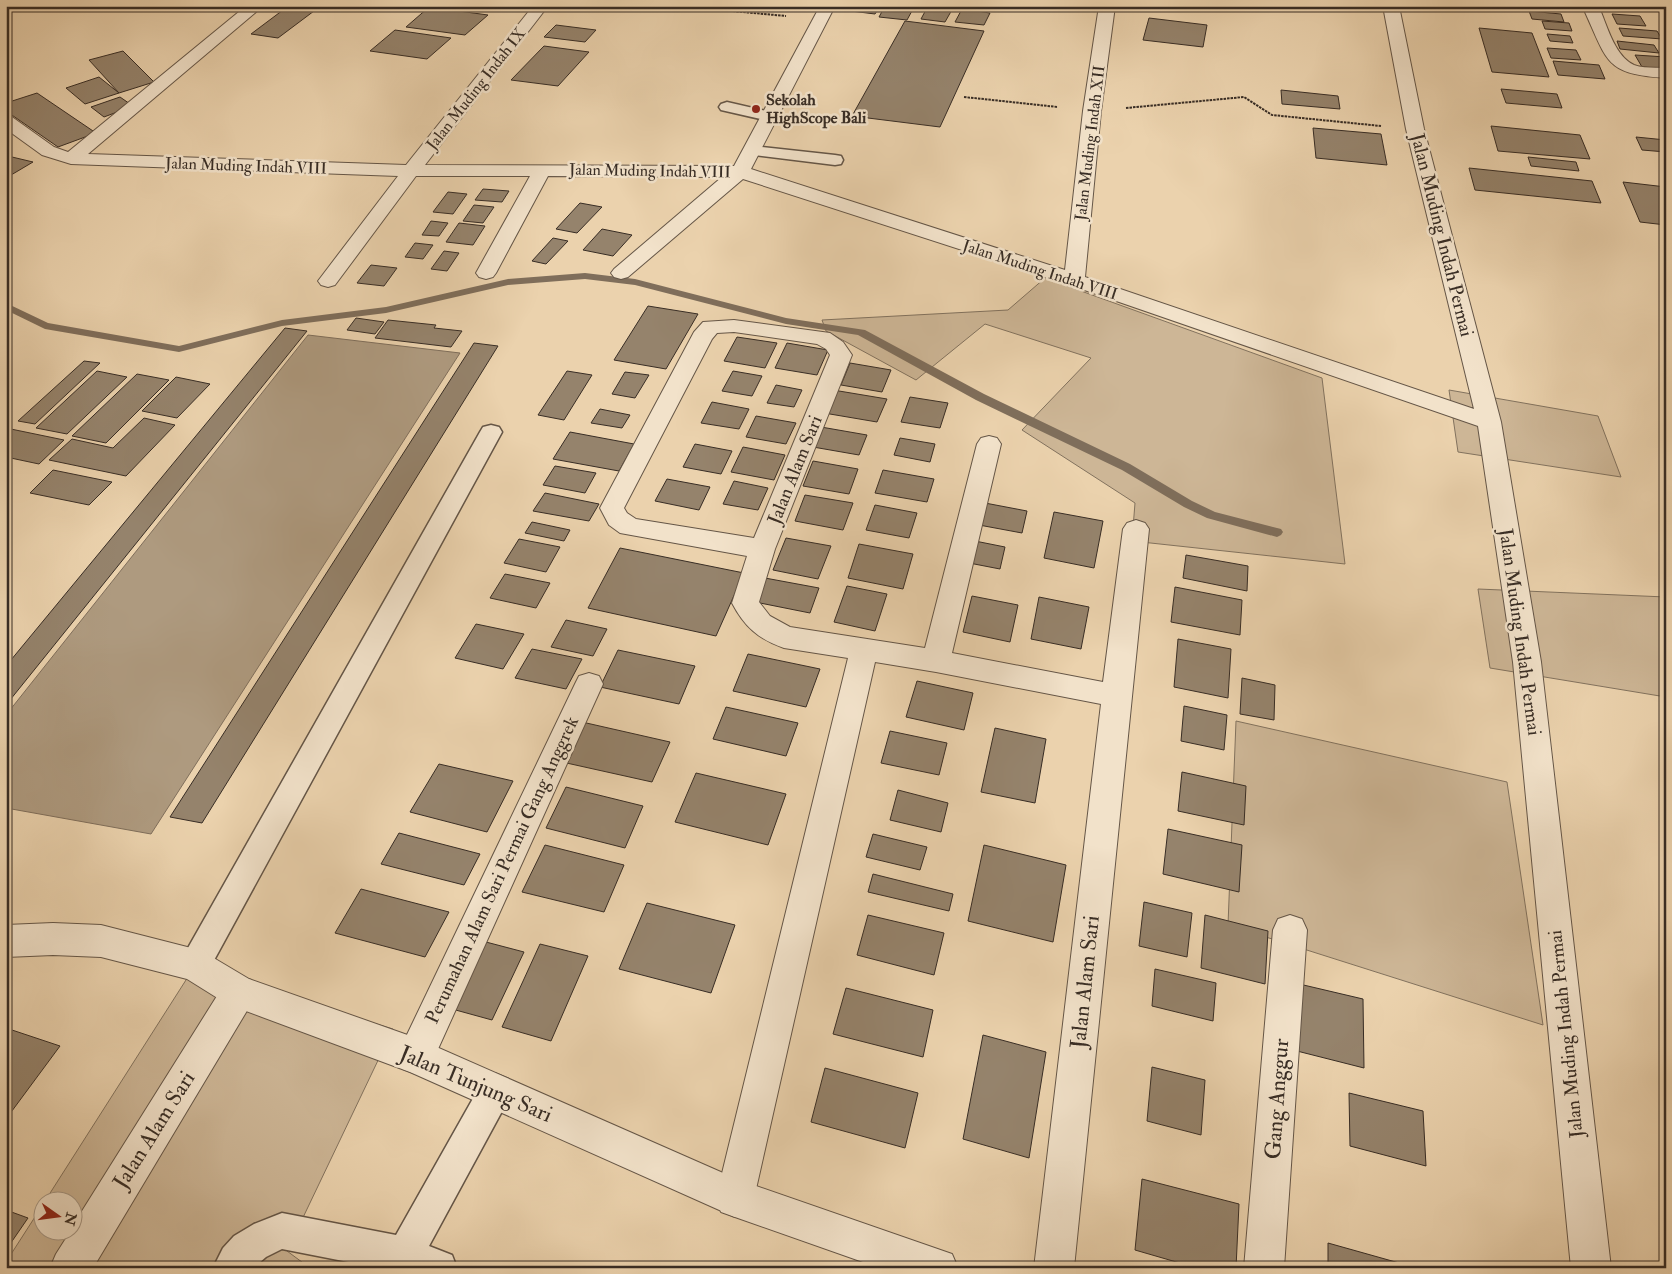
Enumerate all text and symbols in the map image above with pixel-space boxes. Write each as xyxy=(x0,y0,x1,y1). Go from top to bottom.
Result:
street label: Jalan Muding Indah IX xyxy=(421,23,531,156)
street label: Jalan Muding Indah XII xyxy=(1070,64,1110,223)
place label: Sekolah HighScope Bali xyxy=(766,90,867,129)
marker: Sekolah HighScope Bali xyxy=(750,103,762,115)
street label: Jalan Muding Indah Permai xyxy=(1405,130,1479,339)
street label: Jalan Muding Indah VIII xyxy=(164,153,327,180)
street label: Jalan Muding Indah VIII xyxy=(568,160,731,183)
street label: Jalan Muding Indah VIII xyxy=(959,235,1120,305)
street label: Jalan Alam Sari xyxy=(762,412,828,529)
street label: Jalan Muding Indah Permai xyxy=(1493,526,1546,737)
street label: Perumahan Alam Sari Permai Gang Anggrek xyxy=(420,712,584,1028)
street label: Jalan Alam Sari xyxy=(1064,914,1106,1051)
street label: Jalan Muding Indah Permai xyxy=(1543,929,1589,1140)
street label: Gang Anggur xyxy=(1259,1037,1295,1160)
street label: Jalan Tunjung Sari xyxy=(394,1039,557,1129)
street label: Jalan Alam Sari xyxy=(106,1066,201,1195)
north arrow xyxy=(32,1192,82,1242)
text: N xyxy=(60,1210,80,1228)

